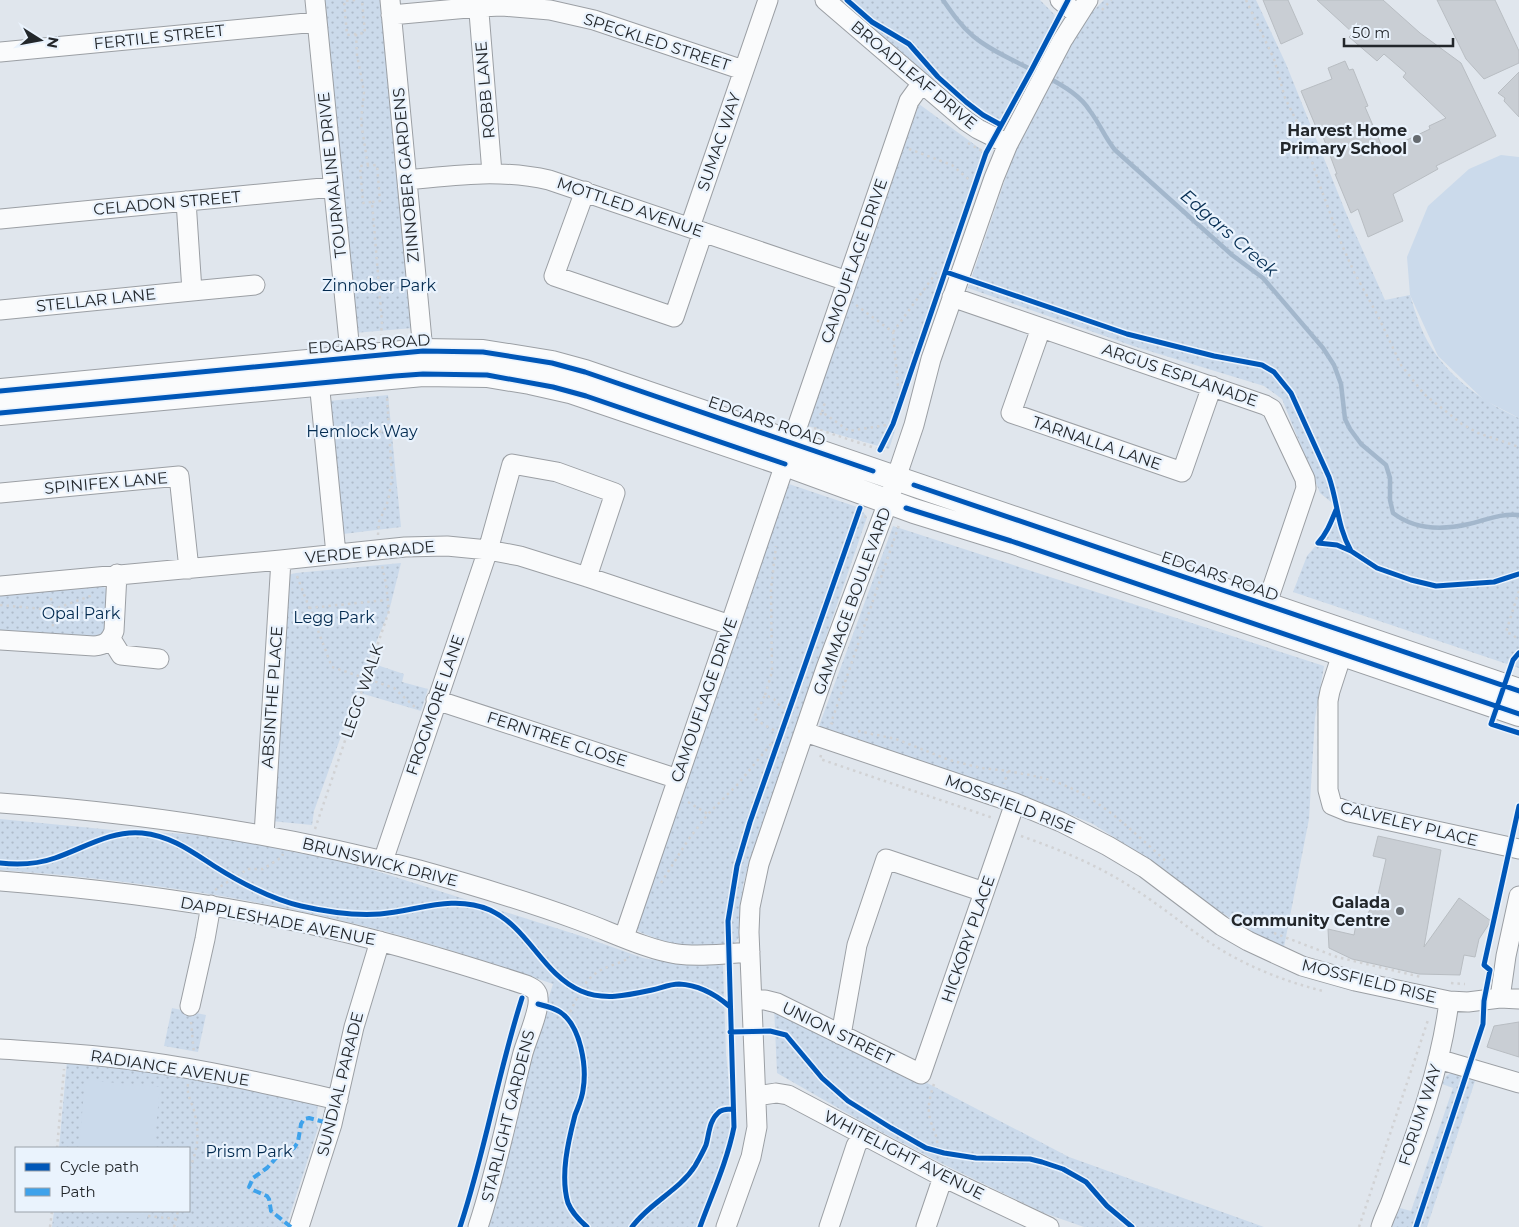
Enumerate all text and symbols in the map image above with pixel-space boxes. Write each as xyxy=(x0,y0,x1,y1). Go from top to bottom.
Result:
street label: SPECKLED STREET xyxy=(581,9,734,75)
north arrow xyxy=(15,15,65,65)
scale bar xyxy=(1344,15,1453,47)
street label: BROADLEAF DRIVE xyxy=(847,17,981,133)
street label: FERTILE STREET xyxy=(93,21,226,53)
text: 50 m xyxy=(1352,23,1390,42)
text: N xyxy=(43,35,63,50)
street label: ROBB LANE xyxy=(471,40,499,140)
street label: ZINNOBER GARDENS xyxy=(389,87,423,263)
street label: SUMAC WAY xyxy=(693,90,745,194)
street label: TOURMALINE DRIVE xyxy=(314,91,350,259)
place label: Harvest Home Primary School xyxy=(1280,121,1407,158)
marker: Harvest Home Primary School xyxy=(1411,133,1423,145)
street label: MOTTLED AVENUE xyxy=(554,173,706,241)
street label: CAMOUFLAGE DRIVE xyxy=(817,176,891,346)
water label: Edgars Creek xyxy=(1176,185,1283,282)
street label: CELADON STREET xyxy=(93,187,242,219)
park label: Zinnober Park xyxy=(322,276,436,295)
street label: STELLAR LANE xyxy=(35,284,157,316)
street label: EDGARS ROAD xyxy=(307,330,431,358)
street label: ARGUS ESPLANADE xyxy=(1100,339,1260,411)
street label: EDGARS ROAD xyxy=(706,392,828,450)
street label: TARNALLA LANE xyxy=(1030,412,1164,474)
park label: Hemlock Way xyxy=(306,422,418,441)
street label: SPINIFEX LANE xyxy=(43,468,169,498)
street label: GAMMAGE BOULEVARD xyxy=(809,505,895,697)
street label: VERDE PARADE xyxy=(304,537,436,567)
street label: EDGARS ROAD xyxy=(1159,547,1281,605)
park label: Opal Park xyxy=(42,604,121,623)
park label: Legg Park xyxy=(293,608,375,627)
street label: CAMOUFLAGE DRIVE xyxy=(667,615,741,785)
street label: ABSINTHE PLACE xyxy=(258,625,286,769)
street label: FROGMORE LANE xyxy=(402,632,468,778)
street label: LEGG WALK xyxy=(337,641,387,741)
street label: FERNTREE CLOSE xyxy=(485,707,629,771)
street label: MOSSFIELD RISE xyxy=(942,770,1078,838)
street label: CALVELEY PLACE xyxy=(1338,798,1480,850)
street label: BRUNSWICK DRIVE xyxy=(300,833,460,891)
street label: HICKORY PLACE xyxy=(937,873,999,1005)
street label: DAPPLESHADE AVENUE xyxy=(179,893,377,949)
place label: Galada Community Centre xyxy=(1231,893,1390,930)
marker: Galada Community Centre xyxy=(1394,905,1406,917)
street label: MOSSFIELD RISE xyxy=(1300,955,1438,1007)
street label: UNION STREET xyxy=(779,998,898,1069)
street label: SUNDIAL PARADE xyxy=(313,1010,367,1158)
street label: STARLIGHT GARDENS xyxy=(477,1028,539,1204)
street label: RADIANCE AVENUE xyxy=(89,1046,251,1090)
street label: FORUM WAY xyxy=(1395,1061,1446,1168)
street label: WHITELIGHT AVENUE xyxy=(821,1106,987,1204)
park label: Prism Park xyxy=(205,1142,293,1161)
legend xyxy=(15,1147,190,1212)
text: Cycle path xyxy=(60,1157,139,1176)
text: Path xyxy=(60,1182,96,1201)

